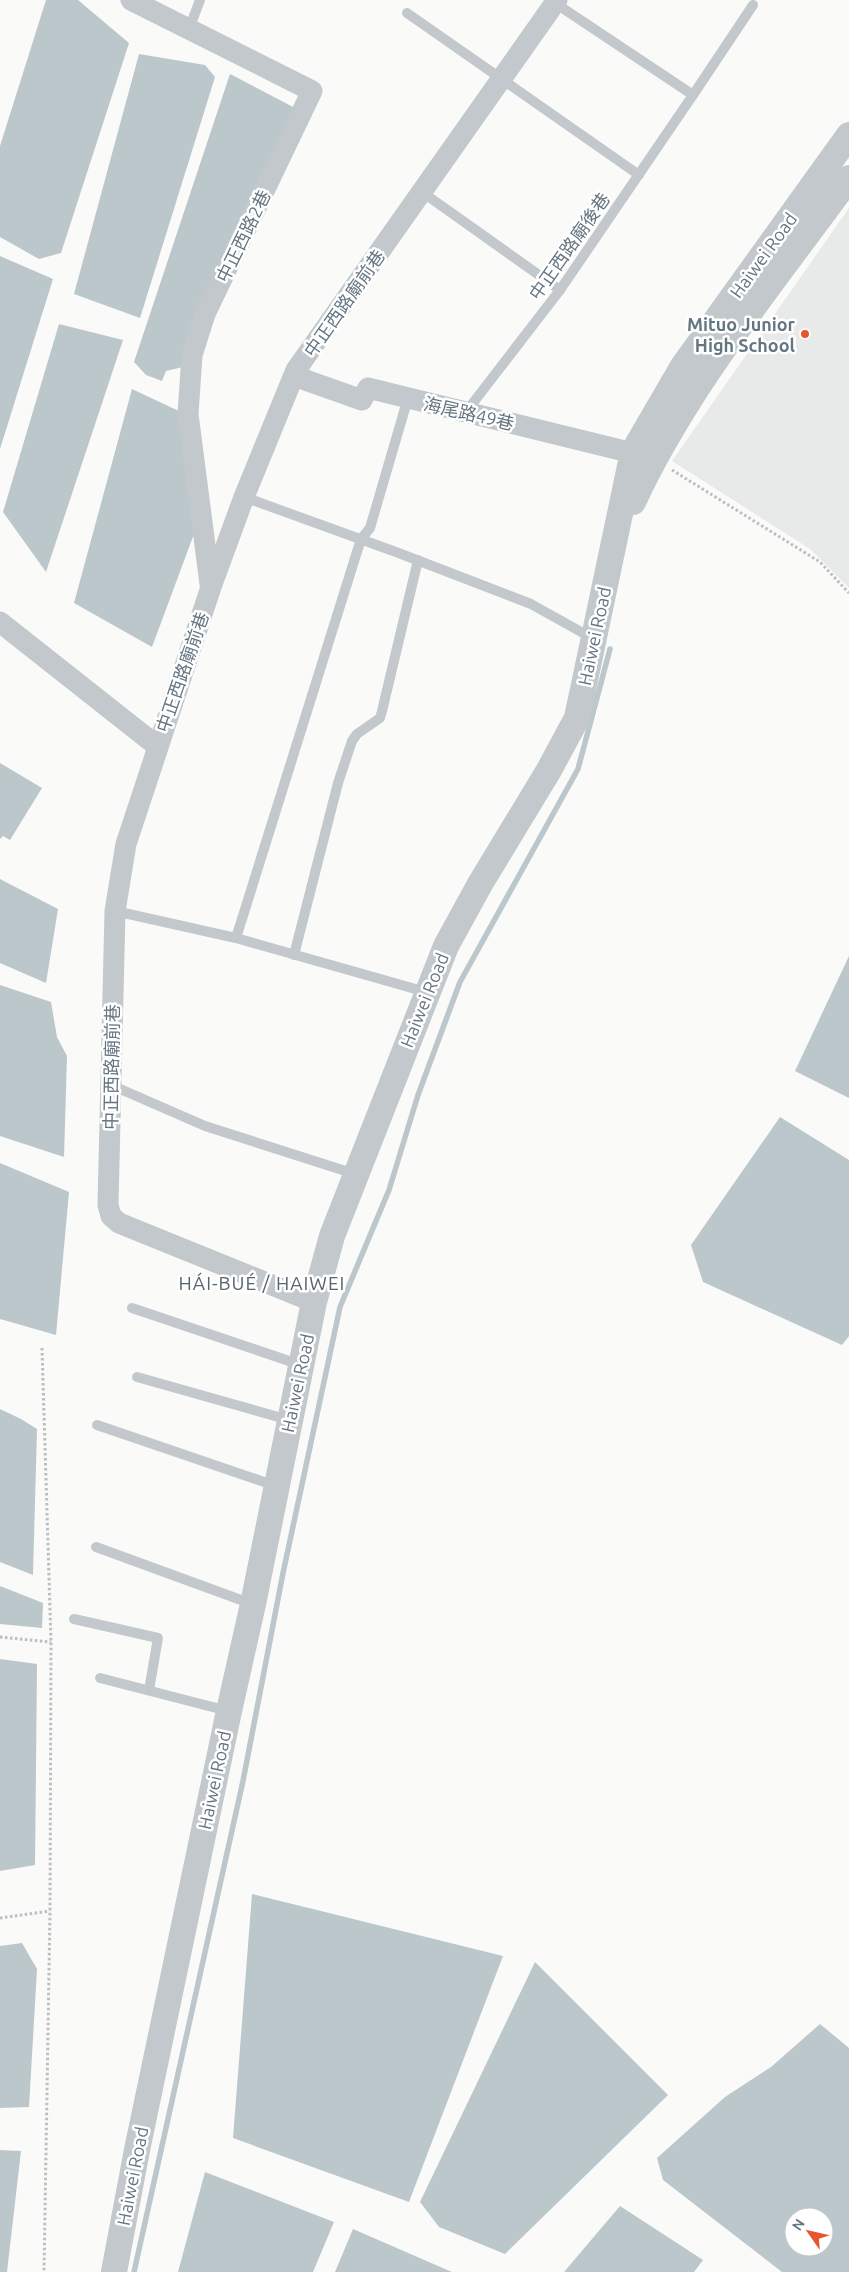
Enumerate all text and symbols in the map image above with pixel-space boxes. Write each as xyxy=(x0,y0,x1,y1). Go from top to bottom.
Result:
street label: 中正西路2巷 xyxy=(212,187,274,285)
street label: 中正西路廟後巷 xyxy=(525,189,613,303)
street label: Haiwei Road xyxy=(726,209,800,301)
street label: 中正西路廟前巷 xyxy=(300,246,388,360)
place label: Mituo Junior High School xyxy=(687,314,796,355)
marker: Mituo Junior High School xyxy=(799,328,811,340)
street label: 海尾路49巷 xyxy=(422,393,516,433)
street label: Haiwei Road xyxy=(574,585,614,687)
street label: 中正西路廟前巷 xyxy=(152,609,212,735)
street label: Haiwei Road xyxy=(396,950,452,1050)
street label: 中正西路廟前巷 xyxy=(100,1004,122,1130)
district label: HÁI-BUÉ / HAIWEI xyxy=(179,1272,345,1294)
street label: Haiwei Road xyxy=(277,1332,317,1434)
street label: Haiwei Road xyxy=(194,1729,234,1831)
street label: Haiwei Road xyxy=(113,2125,151,2227)
north arrow xyxy=(784,2207,834,2257)
text: N xyxy=(789,2216,808,2234)

